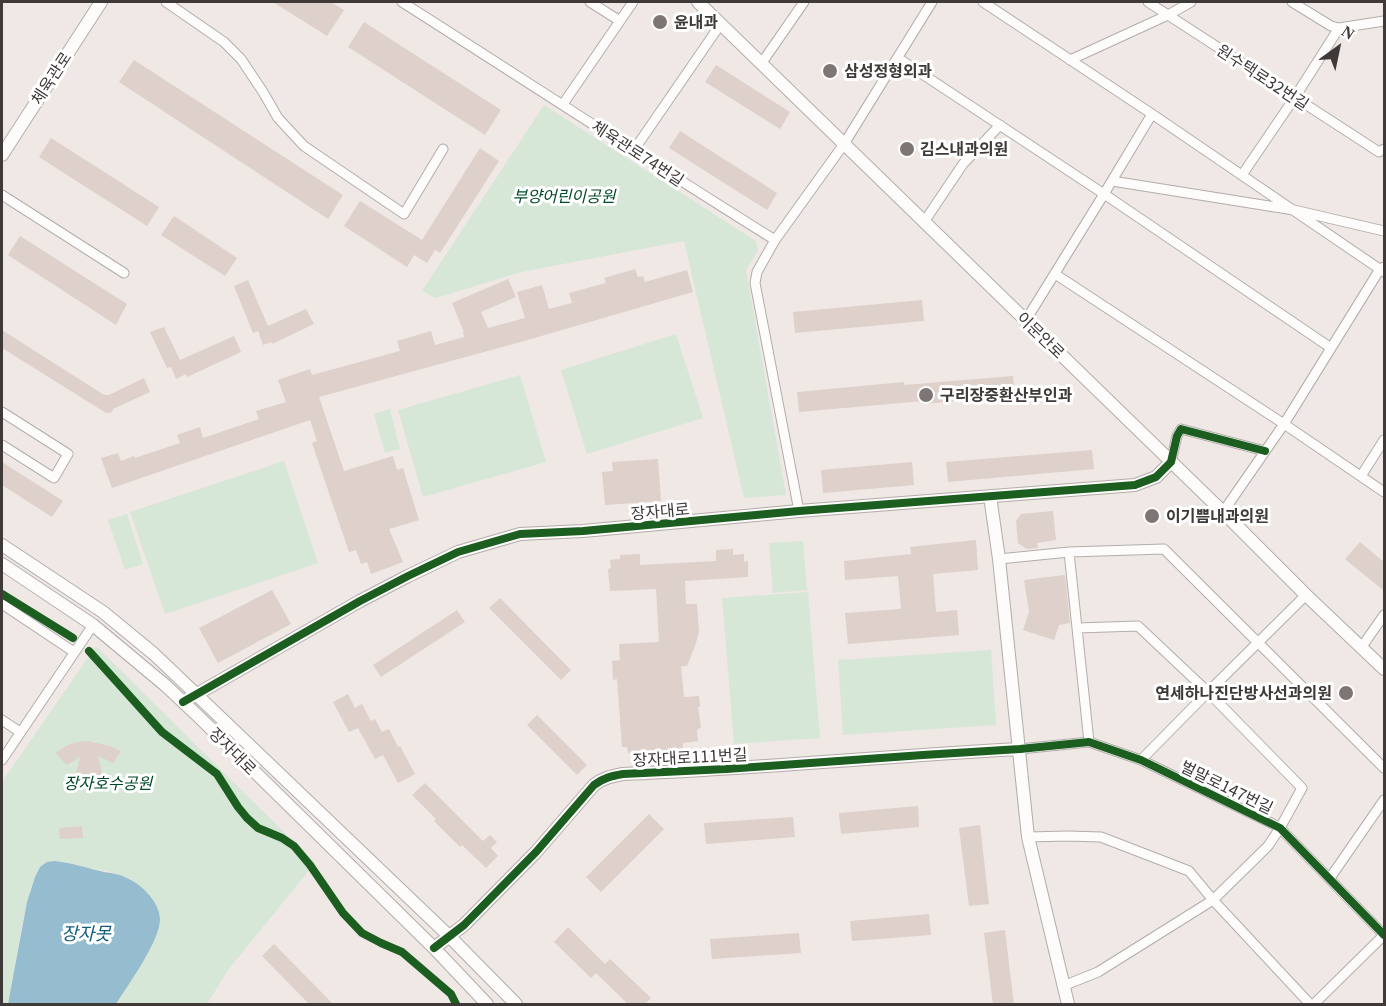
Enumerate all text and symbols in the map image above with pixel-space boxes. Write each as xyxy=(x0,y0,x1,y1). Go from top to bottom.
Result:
place label: 윤내과 xyxy=(674,12,718,32)
marker: 윤내과 xyxy=(651,13,669,31)
north arrow xyxy=(1308,18,1368,78)
text: N xyxy=(1339,22,1358,43)
street label: 원수택로32번길 xyxy=(1213,40,1313,114)
street label: 체육관로 xyxy=(27,48,75,108)
place label: 삼성정형외과 xyxy=(844,61,932,81)
marker: 삼성정형외과 xyxy=(821,62,839,80)
street label: 체육관로74번길 xyxy=(588,116,688,190)
place label: 김스내과의원 xyxy=(920,139,1008,159)
marker: 김스내과의원 xyxy=(898,140,916,158)
park label: 부양어린이공원 xyxy=(512,186,616,206)
street label: 이문안로 xyxy=(1013,308,1069,362)
place label: 구리장중환산부인과 xyxy=(940,385,1072,405)
marker: 구리장중환산부인과 xyxy=(917,386,935,404)
street label: 장자대로 xyxy=(630,499,690,523)
place label: 이기쁨내과의원 xyxy=(1166,506,1269,526)
marker: 이기쁨내과의원 xyxy=(1143,507,1161,525)
place label: 연세하나진단방사선과의원 xyxy=(1155,683,1332,703)
marker: 연세하나진단방사선과의원 xyxy=(1337,684,1355,702)
street label: 장자대로 xyxy=(205,723,261,779)
street label: 장자대로111번길 xyxy=(632,744,748,770)
street label: 벌말로147번길 xyxy=(1178,756,1276,818)
park label: 장자호수공원 xyxy=(64,773,152,793)
water label: 장자못 xyxy=(61,922,111,944)

